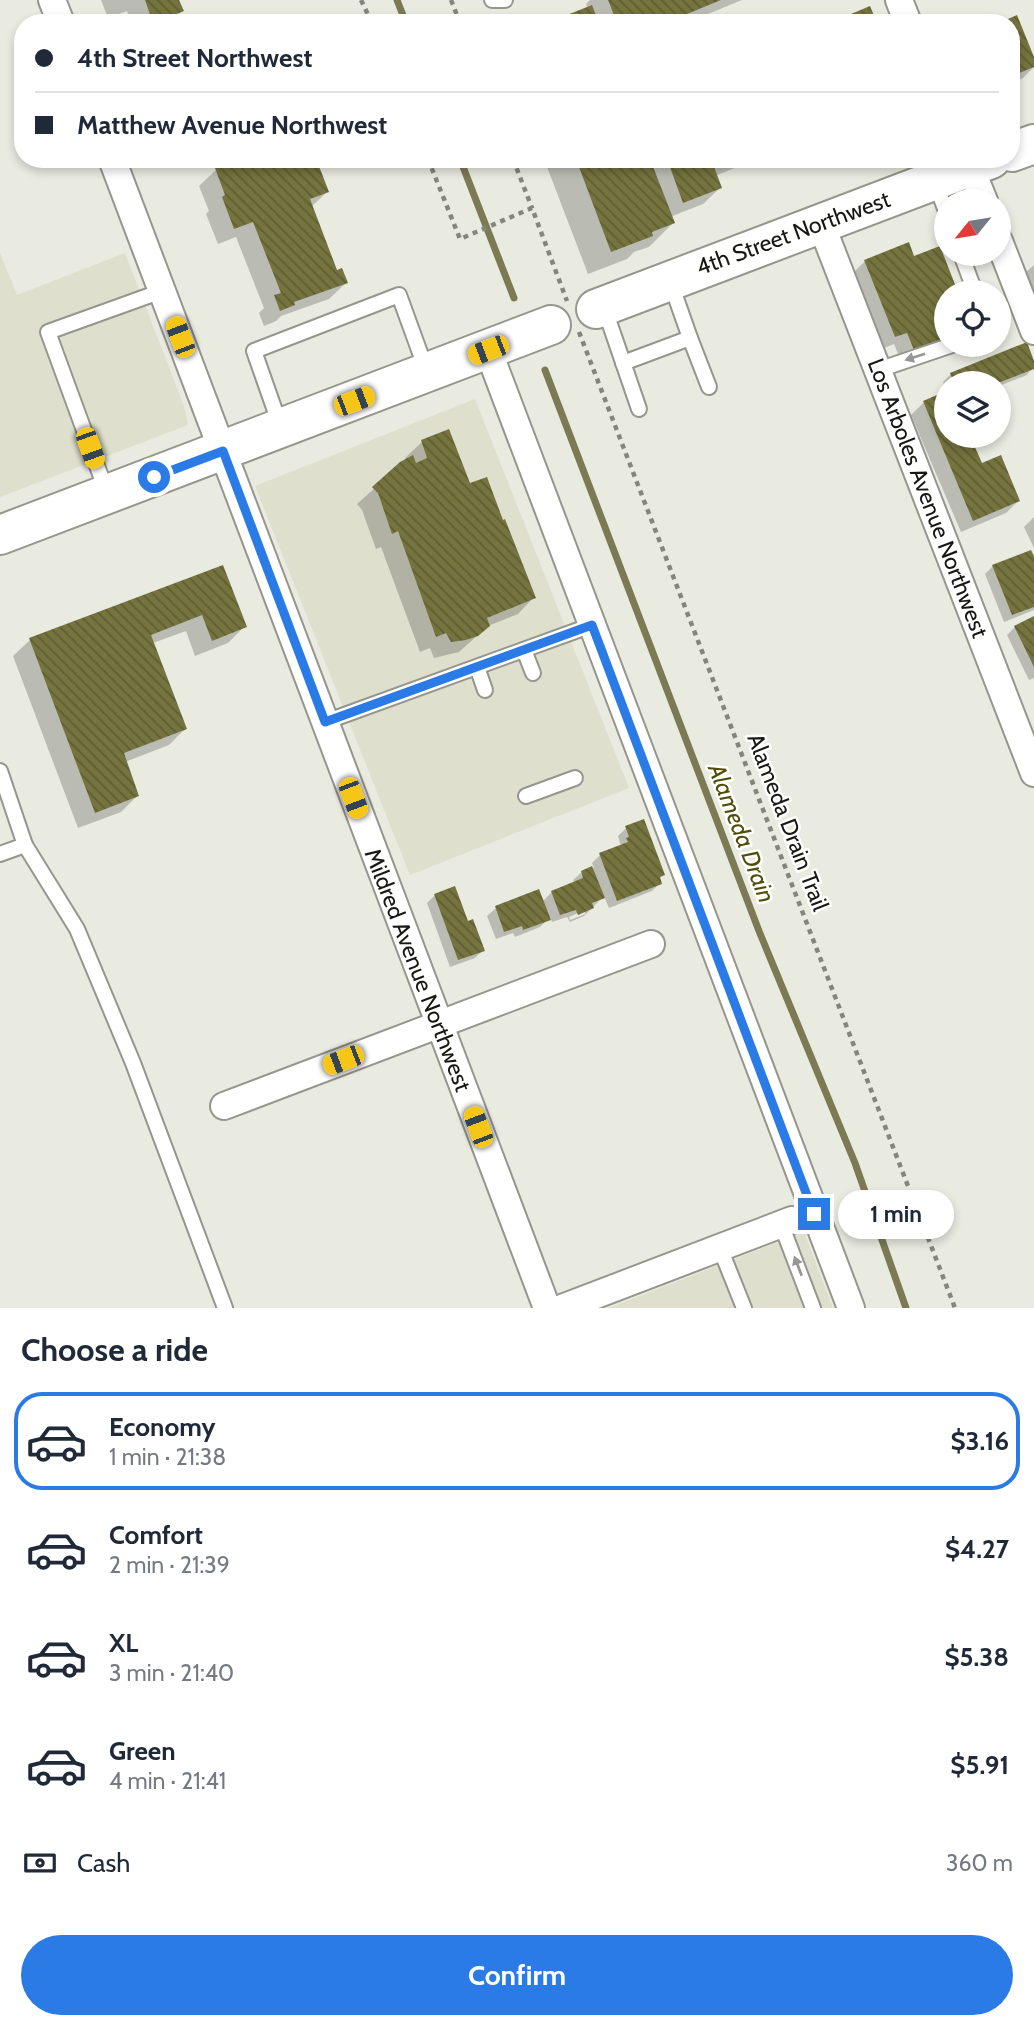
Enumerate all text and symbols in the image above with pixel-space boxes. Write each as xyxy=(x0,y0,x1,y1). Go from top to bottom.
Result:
text: 4th Street Northwest xyxy=(77,42,312,74)
text: Matthew Avenue Northwest xyxy=(77,109,387,141)
street label: 4th Street Northwest xyxy=(692,185,894,281)
north arrow xyxy=(934,189,1012,266)
map controls xyxy=(934,189,1011,448)
button: locate xyxy=(934,280,1011,357)
car xyxy=(163,314,198,360)
car xyxy=(465,333,512,367)
one-way arrow xyxy=(904,352,925,363)
street label: Los Arboles Avenue Northwest xyxy=(862,354,994,642)
button: layers xyxy=(934,371,1011,448)
car xyxy=(331,384,378,418)
car xyxy=(73,425,108,471)
route start xyxy=(138,461,170,493)
street label: Alameda Drain Trail xyxy=(741,729,835,915)
water label: Alameda Drain xyxy=(702,760,782,906)
car xyxy=(336,775,371,821)
street label: Mildred Avenue Northwest xyxy=(359,845,477,1096)
car xyxy=(320,1043,367,1077)
car xyxy=(461,1104,496,1150)
callout: 1 min xyxy=(838,1190,954,1238)
route end xyxy=(798,1198,830,1230)
text: 1 min xyxy=(870,1200,922,1228)
one-way arrow xyxy=(792,1255,803,1276)
text: Choose a ride xyxy=(21,1330,208,1369)
icon: car xyxy=(25,1410,88,1473)
text: Economy xyxy=(109,1411,215,1443)
text: $3.16 xyxy=(950,1425,1009,1457)
text: 1 min · 21:38 xyxy=(109,1443,226,1471)
icon: car xyxy=(25,1518,88,1581)
text: Comfort xyxy=(109,1519,203,1551)
text: $4.27 xyxy=(945,1533,1009,1565)
text: 2 min · 21:39 xyxy=(109,1551,230,1579)
icon: car xyxy=(25,1626,88,1689)
text: XL xyxy=(109,1627,138,1659)
text: $5.38 xyxy=(944,1641,1009,1673)
text: 3 min · 21:40 xyxy=(109,1659,234,1687)
icon: car xyxy=(25,1734,88,1797)
text: Green xyxy=(109,1735,176,1767)
text: $5.91 xyxy=(950,1749,1009,1781)
text: 4 min · 21:41 xyxy=(109,1767,226,1795)
icon: cash xyxy=(21,1844,59,1882)
text: Cash xyxy=(77,1847,130,1879)
text: 360 m xyxy=(946,1849,1013,1877)
button: Confirm xyxy=(21,1935,1013,2015)

